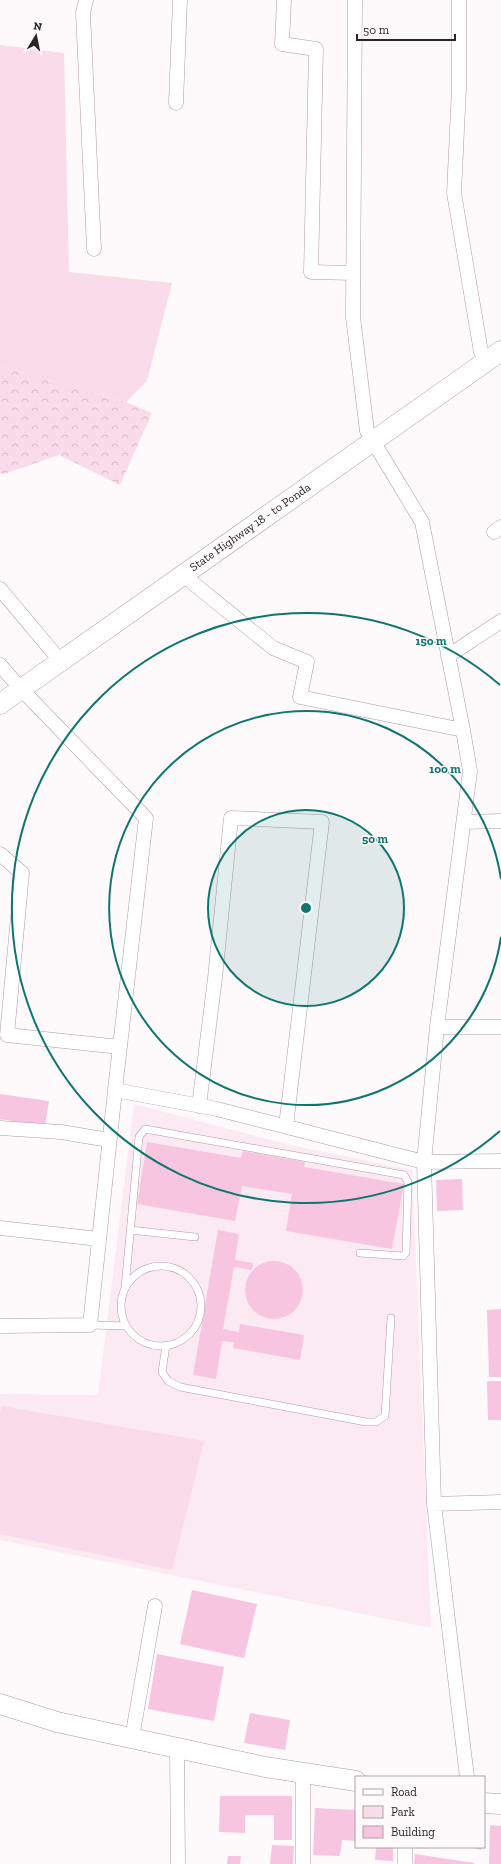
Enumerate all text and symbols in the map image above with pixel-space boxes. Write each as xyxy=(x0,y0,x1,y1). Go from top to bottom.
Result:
north arrow xyxy=(16,16,56,56)
scale bar xyxy=(357,16,455,42)
text: N xyxy=(32,20,44,34)
text: 50 m xyxy=(363,23,390,37)
street label: State Highway 18 - to Ponda xyxy=(187,480,313,574)
text: 150 m xyxy=(416,634,447,648)
text: 100 m xyxy=(429,762,461,776)
text: 50 m xyxy=(362,832,388,846)
centre of rings xyxy=(299,901,313,915)
legend xyxy=(355,1776,485,1848)
text: Road xyxy=(391,1785,417,1799)
text: Park xyxy=(391,1805,416,1819)
text: Building xyxy=(391,1825,435,1839)

